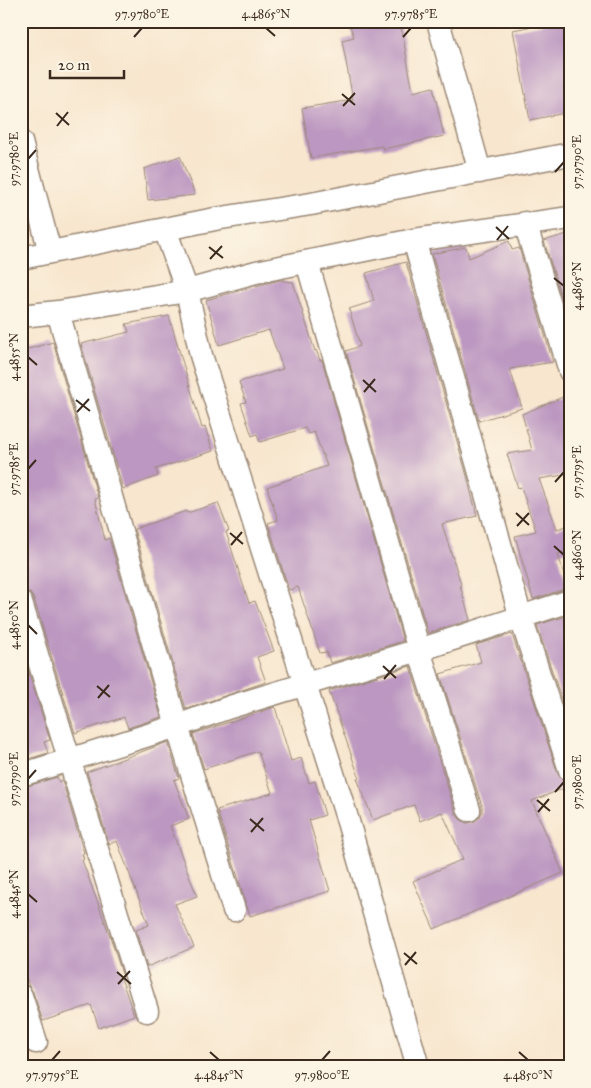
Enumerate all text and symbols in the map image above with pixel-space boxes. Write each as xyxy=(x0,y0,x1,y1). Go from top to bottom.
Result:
text: 97.9780°E xyxy=(115,7,170,21)
text: 4.4865°N xyxy=(242,7,290,21)
text: 97.9785°E xyxy=(385,7,438,21)
scale bar xyxy=(50,48,124,80)
text: 20 m xyxy=(58,56,90,74)
text: 97.9780°E xyxy=(7,131,21,186)
text: 97.9790°E xyxy=(570,134,584,189)
text: 4.4865°N xyxy=(570,262,584,310)
text: 4.4855°N xyxy=(7,333,21,381)
text: 97.9785°E xyxy=(7,442,21,495)
text: 97.9795°E xyxy=(570,445,584,499)
text: 4.4860°N xyxy=(570,530,584,580)
text: 4.4850°N xyxy=(7,600,21,650)
text: 97.9790°E xyxy=(7,751,21,806)
text: 97.9800°E xyxy=(570,754,584,809)
text: 4.4845°N xyxy=(7,869,21,919)
text: 97.9795°E xyxy=(25,1068,79,1082)
text: 4.4845°N xyxy=(194,1068,244,1082)
text: 97.9800°E xyxy=(295,1068,350,1082)
text: 4.4850°N xyxy=(503,1068,553,1082)

